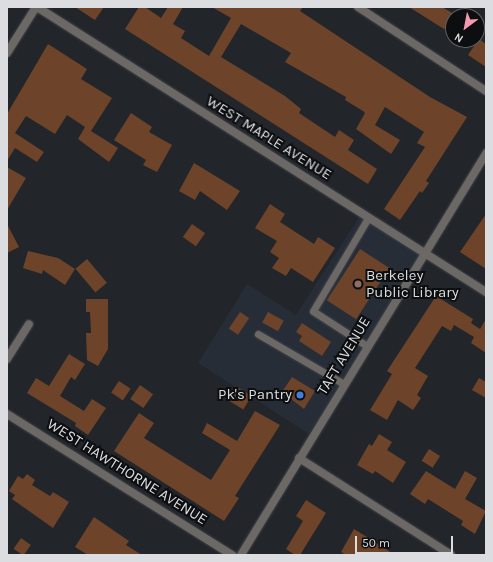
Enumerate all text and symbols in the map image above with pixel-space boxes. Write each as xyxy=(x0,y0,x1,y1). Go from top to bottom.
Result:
north arrow xyxy=(445,8,485,48)
text: N xyxy=(452,30,466,45)
street label: WEST MAPLE AVENUE xyxy=(203,92,335,184)
place label: Berkeley Public Library xyxy=(366,266,459,301)
marker: Berkeley Public Library xyxy=(353,279,363,289)
street label: TAFT AVENUE xyxy=(314,314,374,398)
place label: Pk's Pantry xyxy=(218,386,292,404)
marker: Pk's Pantry xyxy=(295,390,305,400)
street label: WEST HAWTHORNE AVENUE xyxy=(43,415,211,529)
scale bar xyxy=(357,528,455,554)
text: 50 m xyxy=(362,536,390,550)

